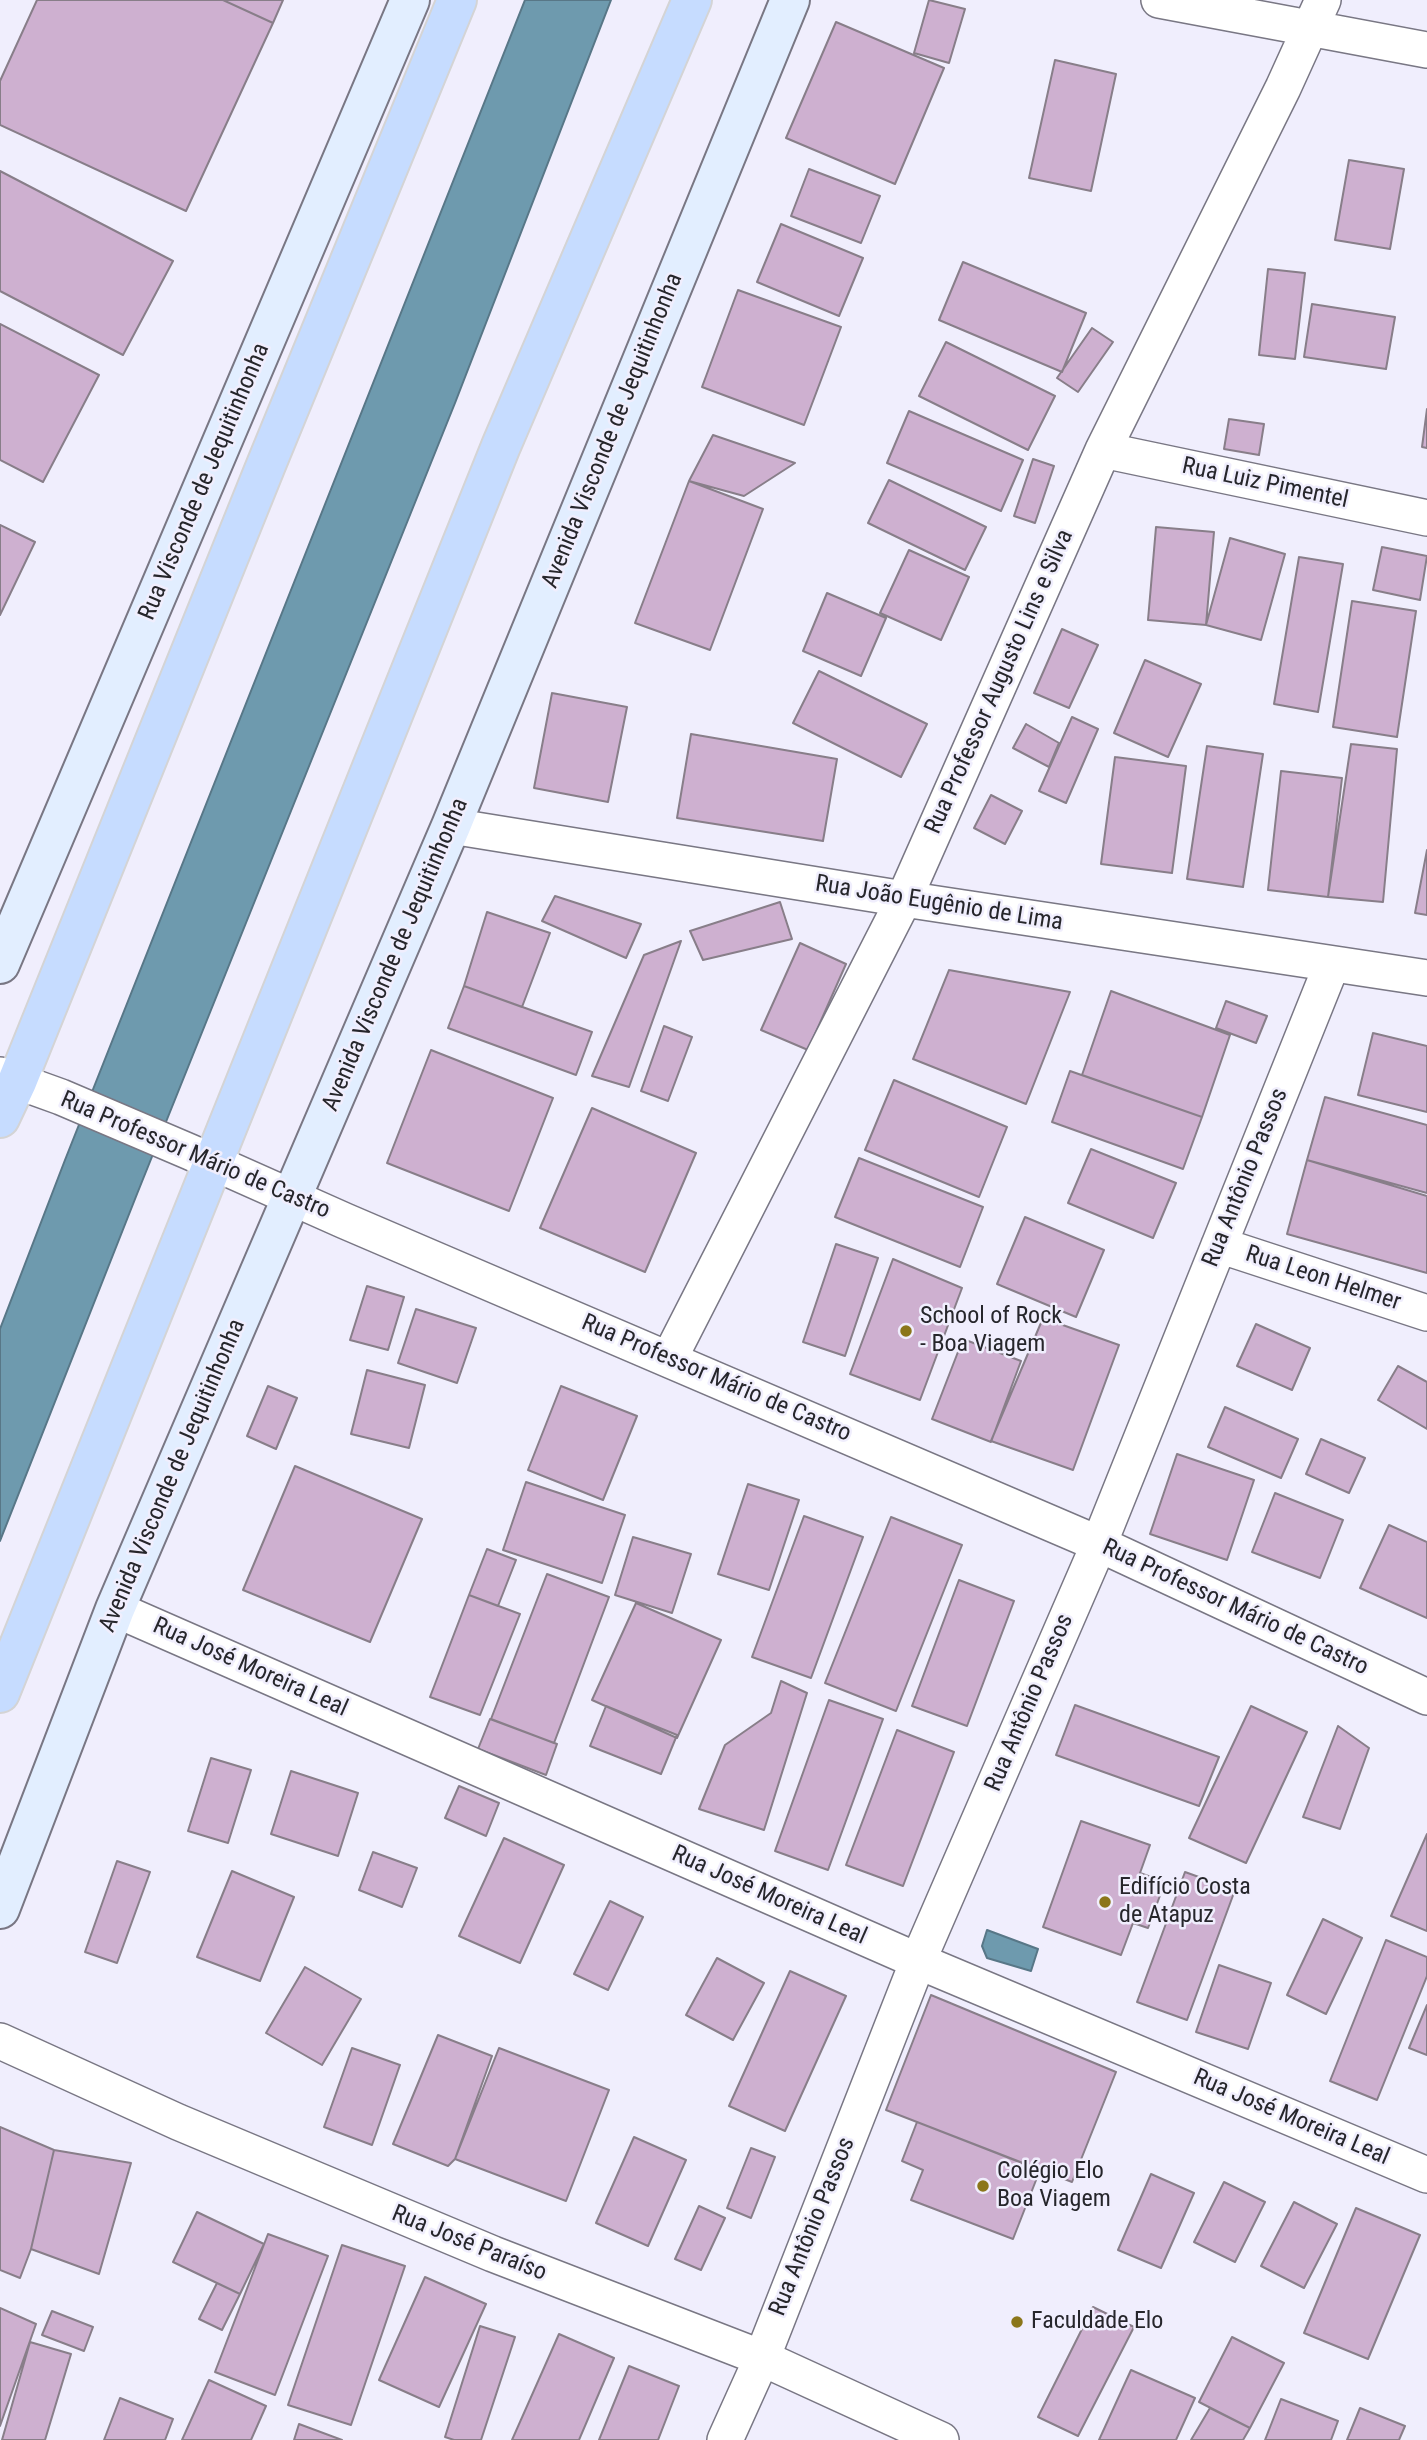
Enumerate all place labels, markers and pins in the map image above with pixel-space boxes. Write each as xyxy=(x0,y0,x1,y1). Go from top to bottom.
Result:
place label: School of Rock - Boa Viagem xyxy=(920,1303,1062,1359)
marker: School of Rock - Boa Viagem xyxy=(898,1323,914,1339)
place label: Edifício Costa de Atapuz xyxy=(1119,1874,1251,1930)
marker: Edifício Costa de Atapuz xyxy=(1097,1894,1113,1910)
place label: Colégio Elo Boa Viagem xyxy=(997,2158,1111,2214)
marker: Colégio Elo Boa Viagem xyxy=(975,2178,991,2194)
place label: Faculdade Elo xyxy=(1031,2308,1163,2336)
marker: Faculdade Elo xyxy=(1009,2314,1025,2330)

